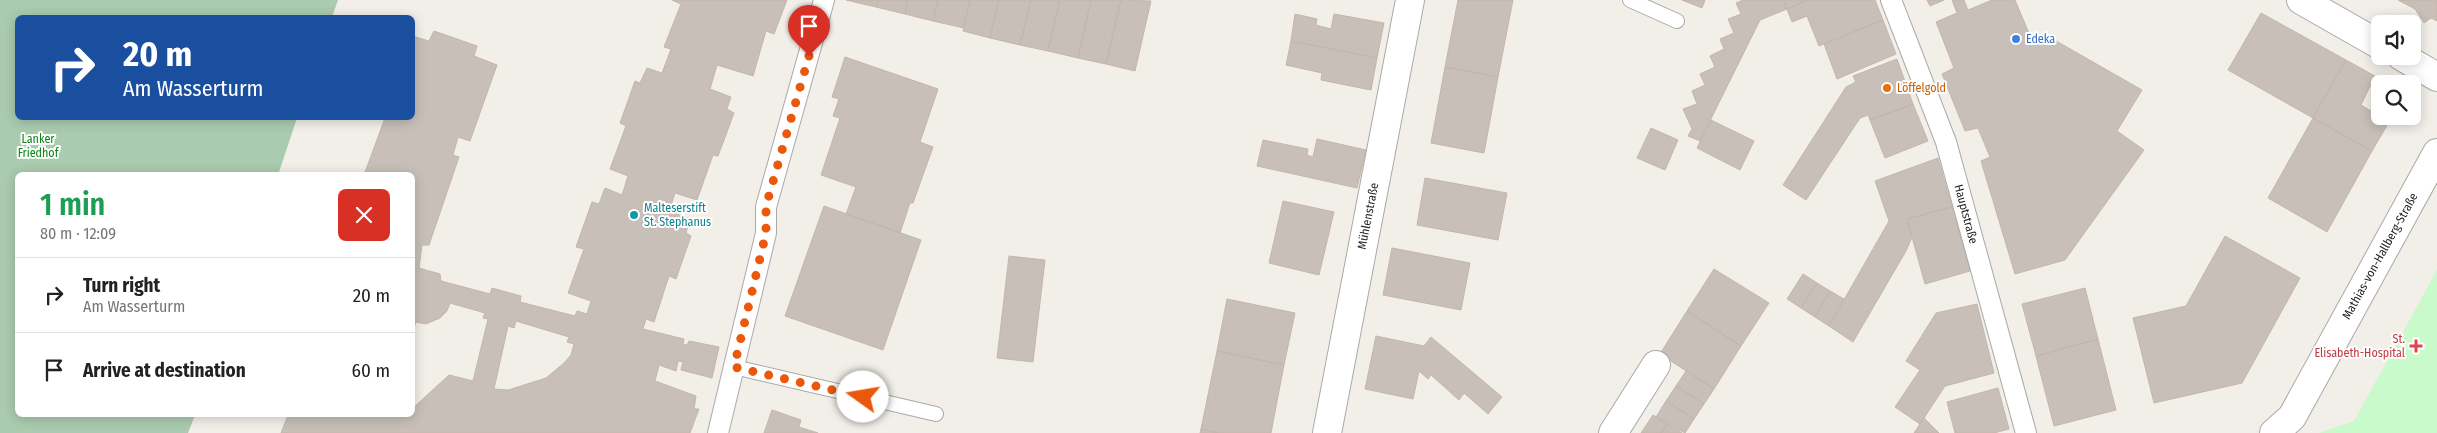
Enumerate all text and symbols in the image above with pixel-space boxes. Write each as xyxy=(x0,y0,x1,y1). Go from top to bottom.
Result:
pin xyxy=(788,5,830,56)
icon: arrive xyxy=(795,12,823,40)
map controls xyxy=(2371,15,2421,125)
button: sound xyxy=(2371,15,2421,65)
place label: Edeka xyxy=(2026,32,2055,46)
text: 20 m xyxy=(123,33,192,75)
marker: Edeka xyxy=(2010,33,2022,45)
icon: right xyxy=(40,35,105,100)
text: Am Wasserturm xyxy=(123,75,264,102)
button: search xyxy=(2371,75,2421,125)
place label: Löffelgold xyxy=(1897,81,1946,95)
marker: Löffelgold xyxy=(1881,82,1893,94)
park label: Lanker Friedhof xyxy=(18,132,60,160)
street label: Mühlenstraße xyxy=(1355,181,1381,251)
street label: Hauptstraße xyxy=(1951,183,1981,245)
text: 1 min xyxy=(40,187,105,223)
button: close xyxy=(338,189,390,241)
street label: Mathias-von-Hallberg-Straße xyxy=(2339,190,2421,322)
place label: Malteserstift St. Stephanus xyxy=(644,201,711,229)
marker: Malteserstift St. Stephanus xyxy=(628,209,640,221)
text: 80 m · 12:09 xyxy=(40,224,116,243)
text: Turn right xyxy=(83,274,160,297)
icon: right xyxy=(40,281,68,309)
text: 20 m xyxy=(353,284,390,307)
text: Am Wasserturm xyxy=(83,297,185,316)
place label: St. Elisabeth-Hospital xyxy=(2314,332,2405,360)
marker: St. Elisabeth-Hospital xyxy=(2409,339,2423,353)
icon: arrive xyxy=(40,356,68,384)
text: Arrive at destination xyxy=(83,359,246,382)
text: 60 m xyxy=(352,359,390,382)
position arrow xyxy=(836,370,888,422)

